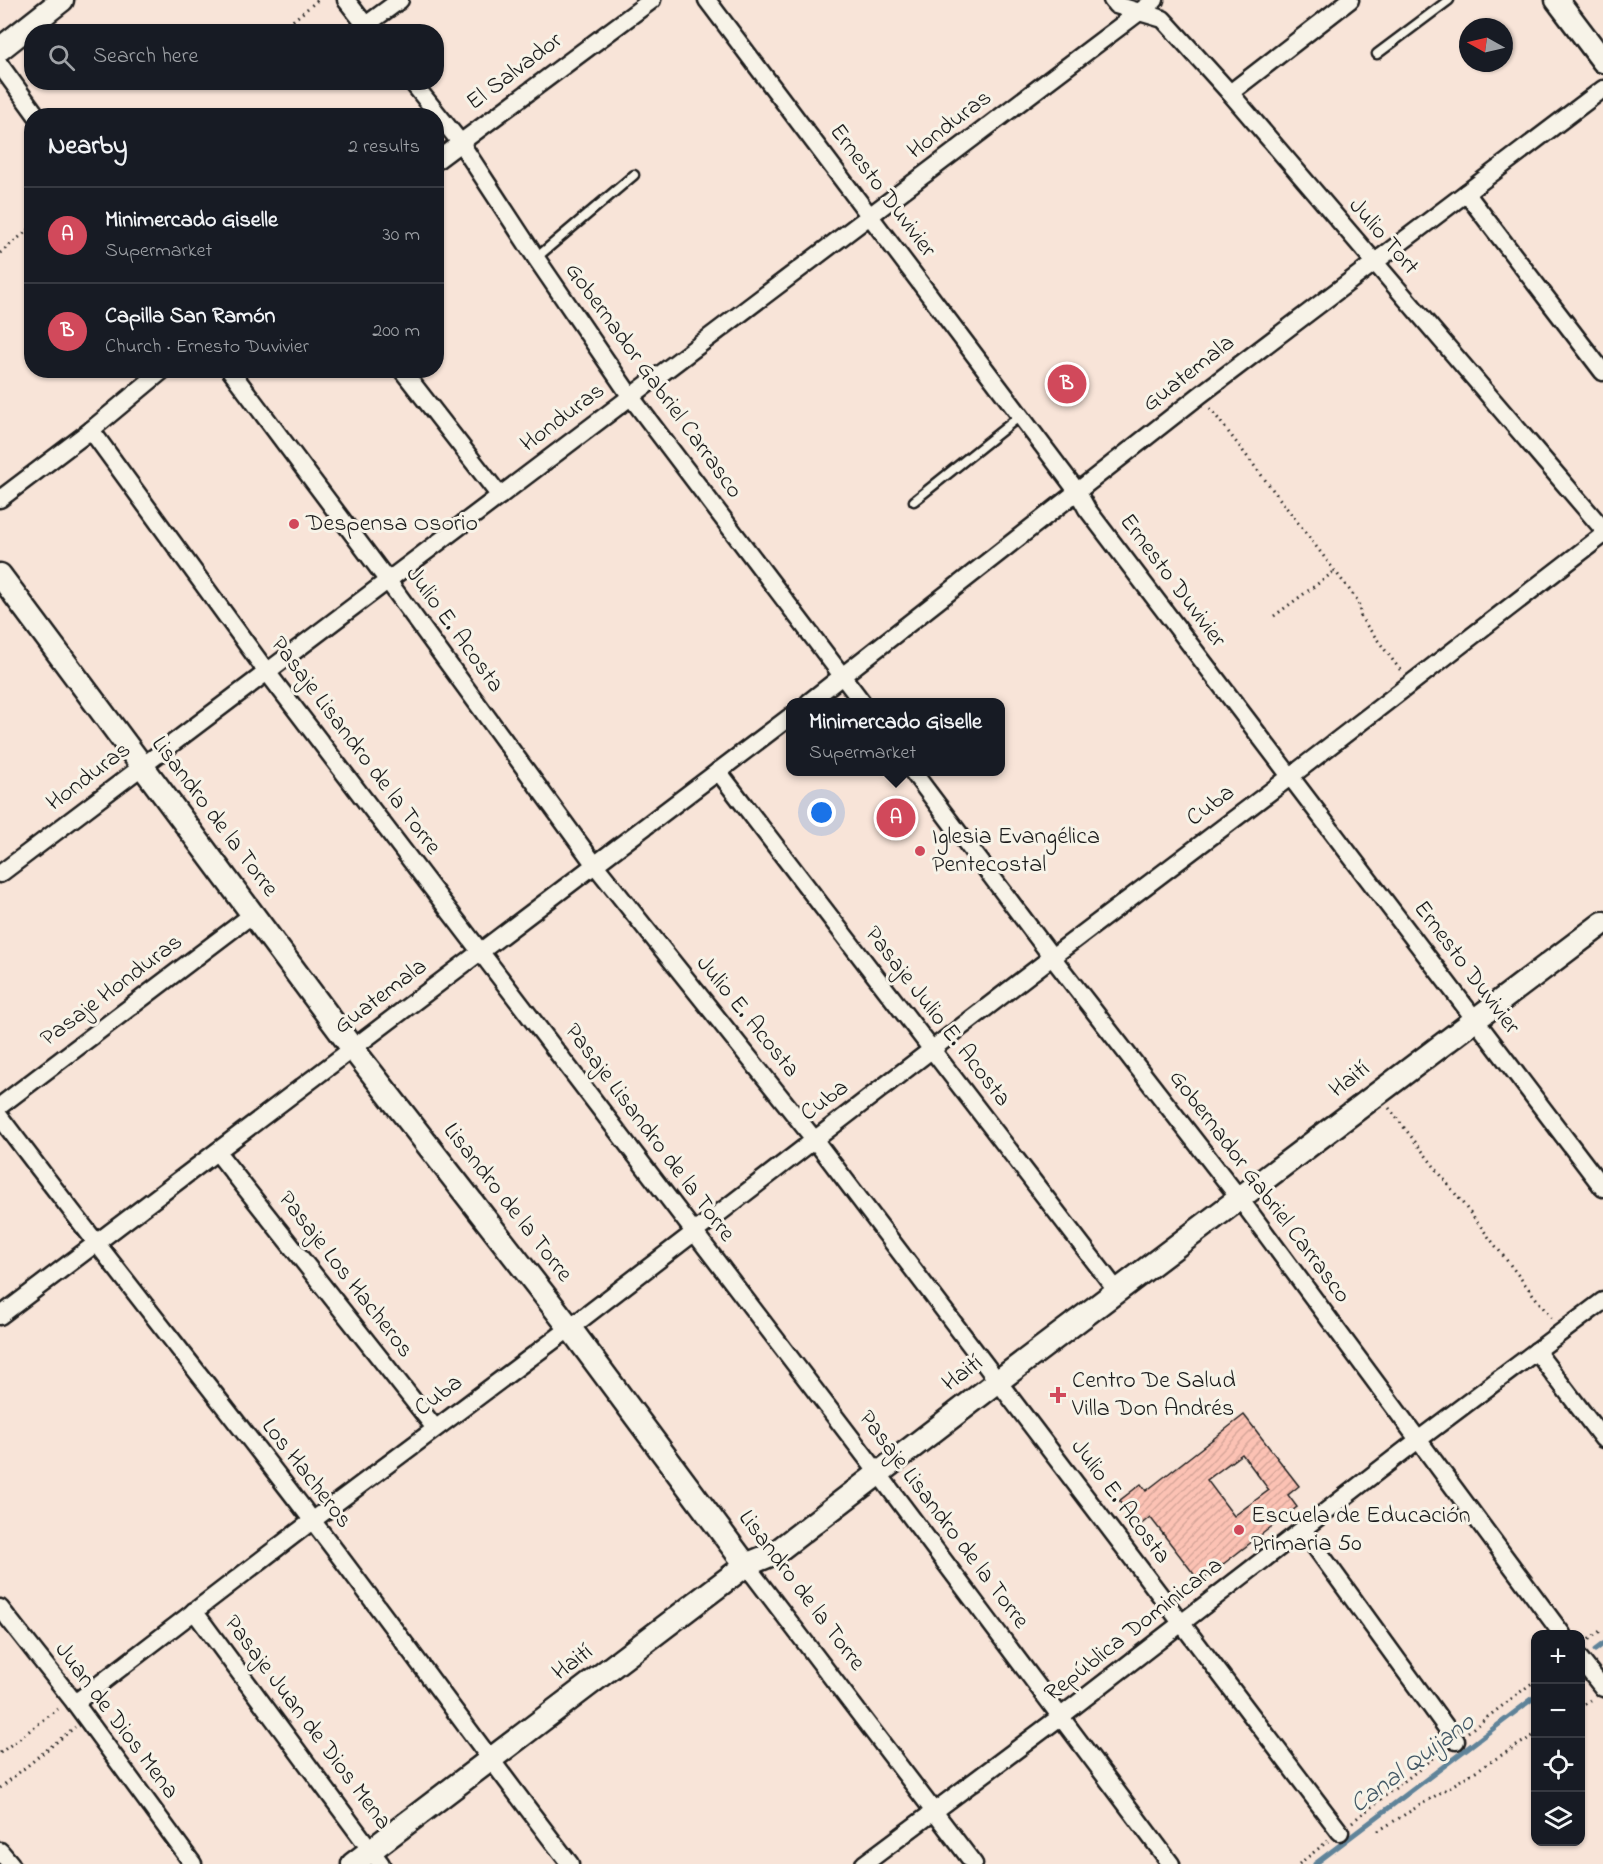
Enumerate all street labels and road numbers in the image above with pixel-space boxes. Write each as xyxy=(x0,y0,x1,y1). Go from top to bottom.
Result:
street label: El Salvador xyxy=(460,24,571,120)
street label: Honduras xyxy=(900,82,1000,168)
street label: Ernesto Duvivier xyxy=(820,117,944,266)
street label: Julio Tort xyxy=(1339,190,1427,284)
street label: Gobernador Gabriel Carrasco xyxy=(555,256,751,506)
street label: Guatemala xyxy=(1135,327,1243,421)
street label: Honduras xyxy=(513,375,613,461)
street label: Ernesto Duvivier xyxy=(1110,507,1234,656)
street label: Julio E. Acosta xyxy=(396,560,512,700)
street label: Pasaje Lisandro de la Torre xyxy=(261,629,449,863)
street label: Lisandro de la Torre xyxy=(142,729,286,905)
street label: Honduras xyxy=(39,734,139,820)
street label: Cuba xyxy=(1180,776,1242,836)
street label: Ernesto Duvivier xyxy=(1404,894,1528,1043)
street label: Pasaje Julio E. Acosta xyxy=(855,919,1019,1115)
street label: Pasaje Honduras xyxy=(34,926,190,1056)
street label: Julio E. Acosta xyxy=(687,948,807,1086)
street label: Guatemala xyxy=(327,950,435,1044)
street label: Pasaje Lisandro de la Torre xyxy=(555,1016,743,1250)
street label: Haití xyxy=(1322,1053,1378,1107)
street label: Gobernador Gabriel Carrasco xyxy=(1159,1063,1359,1311)
street label: Cuba xyxy=(794,1071,856,1131)
street label: Lisandro de la Torre xyxy=(434,1116,581,1290)
street label: Pasaje Los Hacheros xyxy=(269,1184,421,1366)
street label: Haití xyxy=(935,1347,991,1401)
street label: Cuba xyxy=(408,1366,470,1426)
street label: Pasaje Lisandro de la Torre xyxy=(849,1403,1037,1637)
street label: Los Hacheros xyxy=(252,1411,360,1537)
street label: Julio E. Acosta xyxy=(1061,1432,1179,1572)
street label: Lisandro de la Torre xyxy=(729,1503,873,1679)
street label: República Dominicana xyxy=(1037,1549,1231,1711)
street label: Pasaje Juan de Dios Mena xyxy=(214,1608,400,1838)
street label: Juan de Dios Mena xyxy=(45,1635,187,1807)
street label: Haití xyxy=(545,1636,601,1690)

